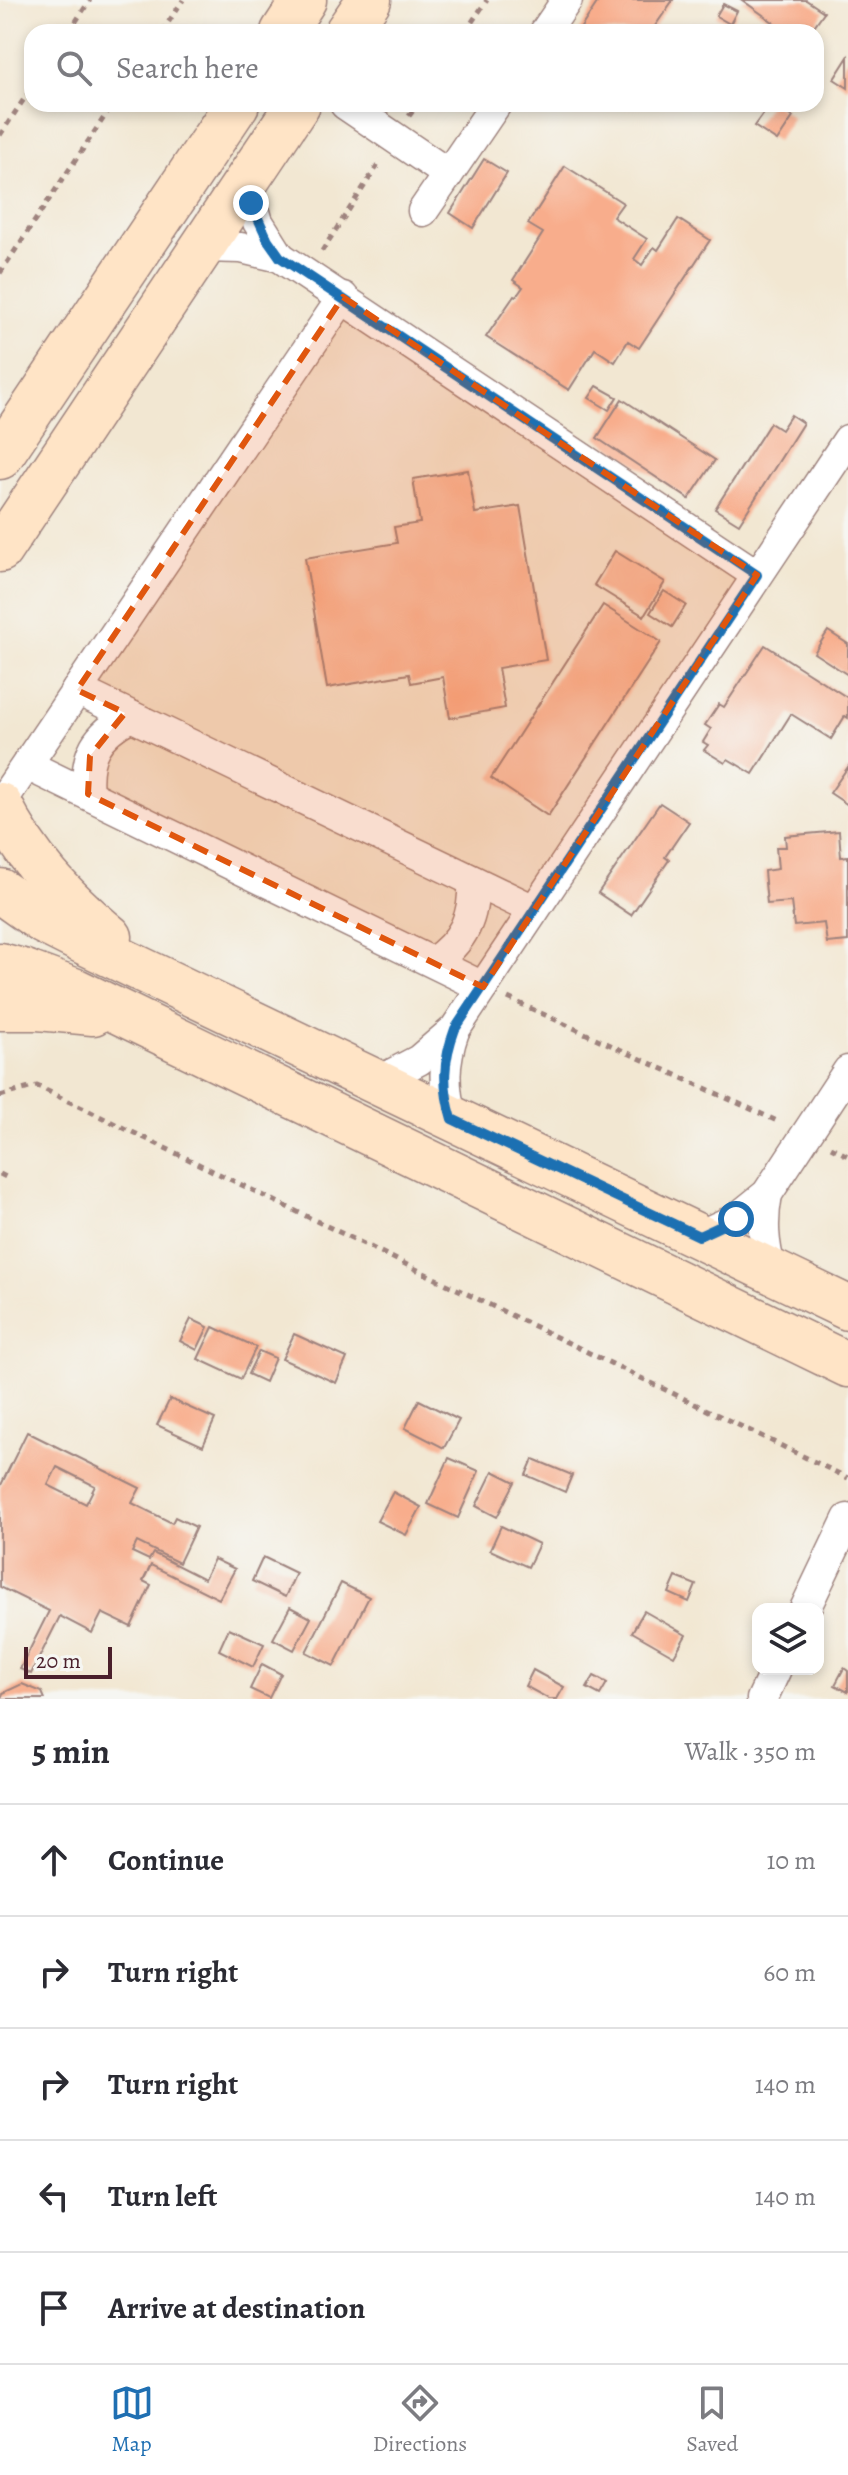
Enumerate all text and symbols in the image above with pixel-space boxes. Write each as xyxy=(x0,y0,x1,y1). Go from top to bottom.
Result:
search box xyxy=(24,24,824,112)
icon: search xyxy=(52,46,96,90)
text: Search here xyxy=(116,48,259,88)
route end xyxy=(233,185,269,221)
route start xyxy=(718,1201,754,1237)
map controls xyxy=(752,1603,824,1675)
button: layers xyxy=(752,1603,824,1675)
scale bar xyxy=(24,1643,112,1679)
text: 20 m xyxy=(36,1646,81,1676)
text: 5 min xyxy=(32,1728,110,1775)
text: Walk · 350 m xyxy=(684,1734,816,1769)
icon: ahead xyxy=(32,1838,76,1882)
text: Continue xyxy=(108,1840,224,1880)
text: 10 m xyxy=(766,1843,816,1878)
icon: right xyxy=(32,1950,76,1994)
text: Turn right xyxy=(108,1952,238,1992)
text: 60 m xyxy=(763,1955,816,1990)
icon: right xyxy=(32,2062,76,2106)
text: Turn right xyxy=(108,2064,238,2104)
text: 140 m xyxy=(755,2067,816,2102)
icon: left xyxy=(32,2174,76,2218)
text: Turn left xyxy=(108,2176,217,2216)
text: 140 m xyxy=(755,2179,816,2214)
icon: arrive xyxy=(32,2286,76,2330)
text: Arrive at destination xyxy=(108,2288,365,2328)
tab: Map xyxy=(110,2381,154,2459)
tab: Directions xyxy=(373,2381,467,2459)
tab: Saved xyxy=(686,2381,738,2459)

